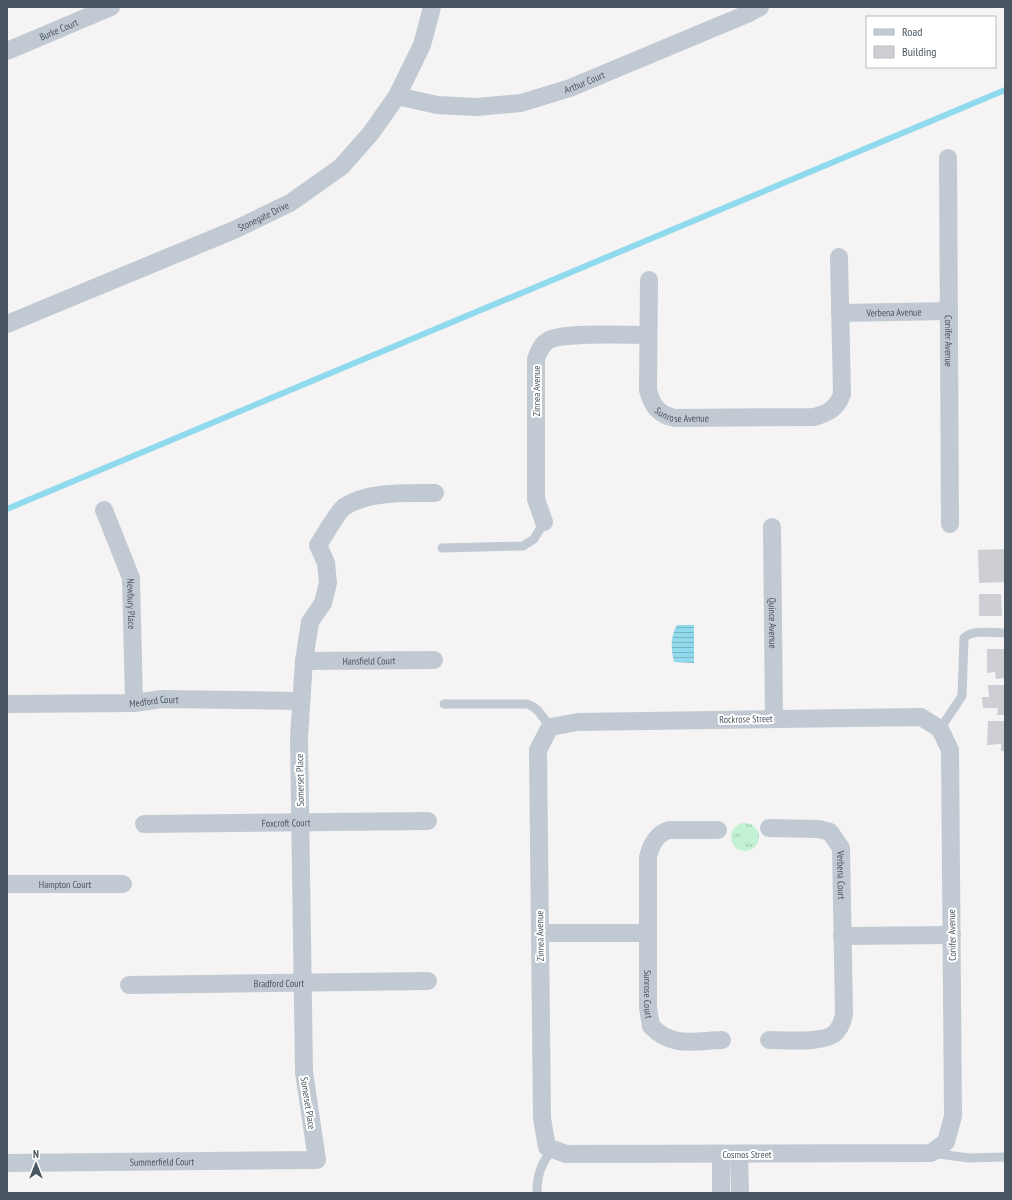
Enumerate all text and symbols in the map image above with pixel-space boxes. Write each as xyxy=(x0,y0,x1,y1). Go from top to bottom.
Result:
street label: Burke Court xyxy=(37,15,80,43)
legend xyxy=(866,16,996,68)
text: Road xyxy=(902,24,922,39)
text: Building xyxy=(902,44,937,59)
street label: Arthur Court xyxy=(562,68,607,96)
street label: Stonegate Drive xyxy=(235,198,291,234)
street label: Verbena Avenue xyxy=(865,305,922,319)
street label: Conifer Avenue xyxy=(942,315,956,367)
street label: Zinnea Avenue xyxy=(530,366,543,416)
street label: Sunrose Avenue xyxy=(652,404,709,425)
street label: Newbury Place xyxy=(125,578,139,629)
street label: Quince Avenue xyxy=(766,597,780,649)
street label: Hansfield Court xyxy=(342,654,396,667)
street label: Medford Court xyxy=(129,692,179,710)
street label: Rockrose Street xyxy=(719,712,773,726)
street label: Somerset Place xyxy=(293,754,307,806)
street label: Foxcroft Court xyxy=(262,816,311,829)
street label: Verbena Court xyxy=(835,850,848,900)
street label: Hampton Court xyxy=(39,878,91,891)
street label: Conifer Avenue xyxy=(945,909,959,961)
street label: Zinnea Avenue xyxy=(533,911,547,961)
street label: Sunrose Court xyxy=(642,970,656,1020)
street label: Bradford Court xyxy=(254,976,305,990)
street label: Somerset Place xyxy=(297,1076,319,1130)
north arrow xyxy=(16,1144,56,1184)
text: N xyxy=(33,1147,39,1161)
street label: Cosmos Street xyxy=(722,1148,772,1161)
street label: Summerfield Court xyxy=(130,1155,195,1168)

